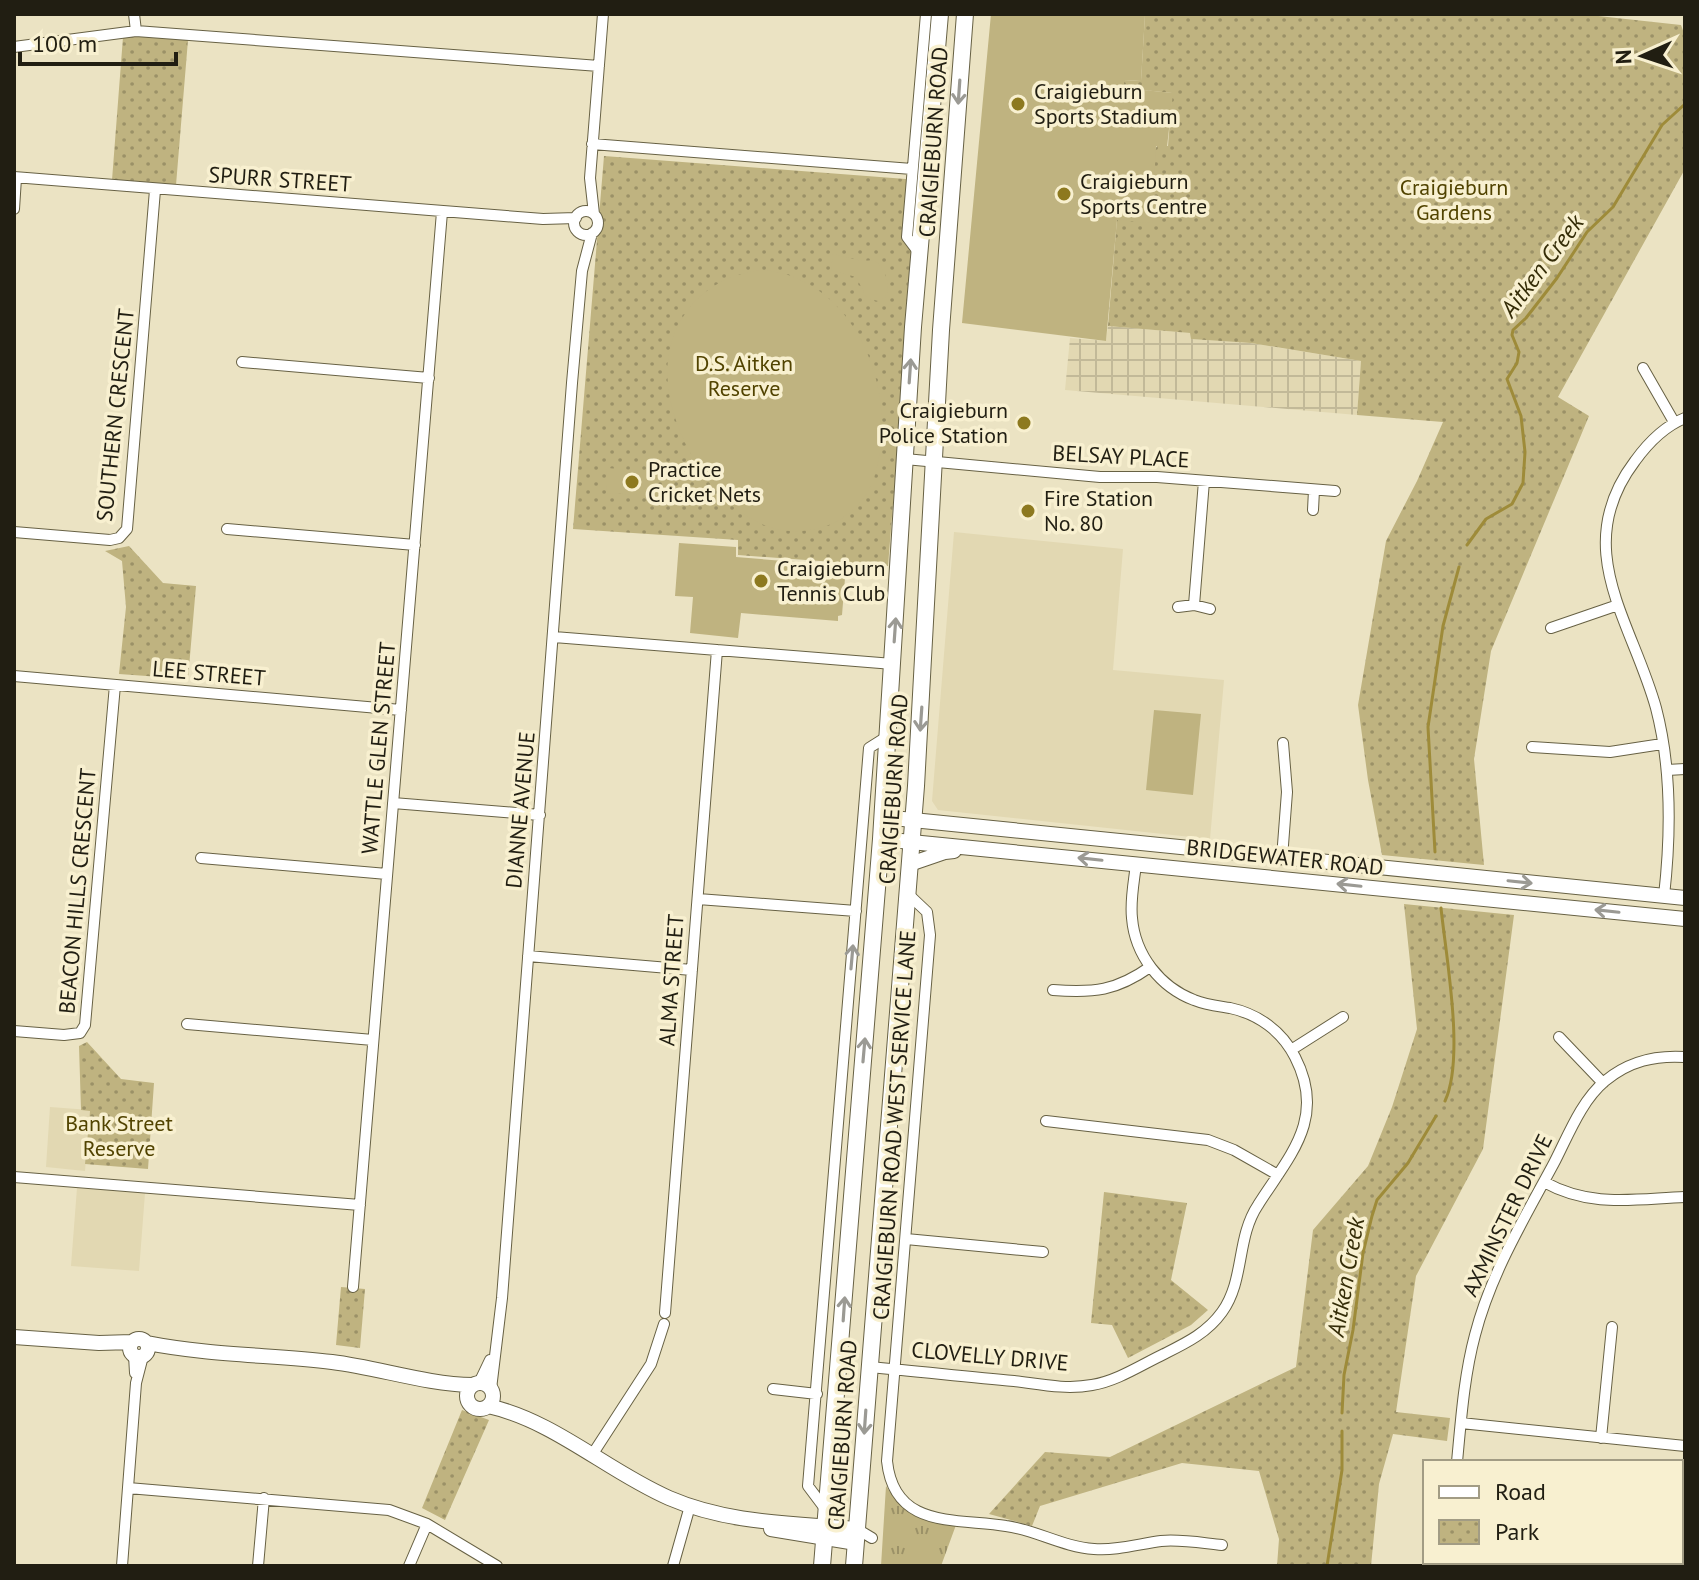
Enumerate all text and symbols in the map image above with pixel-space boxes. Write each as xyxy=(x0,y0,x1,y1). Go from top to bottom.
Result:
scale bar xyxy=(20,16,176,66)
north arrow xyxy=(1603,16,1683,96)
text: 100 m xyxy=(32,28,97,59)
street label: CRAIGIEBURN ROAD xyxy=(912,46,954,238)
text: N xyxy=(1609,49,1637,65)
place label: Craigieburn Sports Stadium xyxy=(1034,77,1178,130)
one-way arrow xyxy=(951,78,966,105)
marker: Craigieburn Sports Stadium xyxy=(1009,95,1027,113)
street label: SPURR STREET xyxy=(208,160,352,198)
place label: Craigieburn Sports Centre xyxy=(1080,167,1207,220)
park label: Craigieburn Gardens xyxy=(1400,173,1508,226)
marker: Craigieburn Sports Centre xyxy=(1055,185,1073,203)
water label: Aitken Creek xyxy=(1492,207,1591,324)
street label: SOUTHERN CRESCENT xyxy=(90,307,140,523)
park label: D.S. Aitken Reserve xyxy=(695,349,793,402)
one-way arrow xyxy=(903,358,918,385)
place label: Craigieburn Police Station xyxy=(879,396,1008,449)
marker: Craigieburn Police Station xyxy=(1015,414,1033,432)
street label: BELSAY PLACE xyxy=(1052,438,1190,474)
place label: Practice Cricket Nets xyxy=(648,455,761,508)
marker: Practice Cricket Nets xyxy=(623,473,641,491)
place label: Fire Station No. 80 xyxy=(1044,484,1153,537)
marker: Fire Station No. 80 xyxy=(1019,502,1037,520)
place label: Craigieburn Tennis Club xyxy=(777,554,886,607)
marker: Craigieburn Tennis Club xyxy=(752,572,770,590)
one-way arrow xyxy=(888,617,903,644)
street label: WATTLE GLEN STREET xyxy=(355,641,401,855)
street label: LEE STREET xyxy=(151,654,267,692)
street label: CRAIGIEBURN ROAD xyxy=(872,693,914,885)
one-way arrow xyxy=(913,705,928,732)
street label: DIANNE AVENUE xyxy=(499,730,541,890)
street label: BEACON HILLS CRESCENT xyxy=(52,767,102,1015)
street label: BRIDGEWATER ROAD xyxy=(1185,833,1385,881)
one-way arrow xyxy=(1077,851,1104,866)
one-way arrow xyxy=(1506,875,1533,890)
one-way arrow xyxy=(1336,878,1363,893)
one-way arrow xyxy=(1594,904,1621,919)
street label: ALMA STREET xyxy=(652,913,690,1047)
street label: CRAIGIEBURN ROAD WEST SERVICE LANE xyxy=(866,929,922,1321)
one-way arrow xyxy=(845,944,860,971)
one-way arrow xyxy=(857,1037,872,1064)
park label: Bank Street Reserve xyxy=(65,1109,173,1162)
street label: AXMINSTER DRIVE xyxy=(1456,1129,1558,1301)
water label: Aitken Creek xyxy=(1320,1214,1371,1340)
one-way arrow xyxy=(837,1296,852,1323)
street label: CLOVELLY DRIVE xyxy=(910,1335,1070,1377)
street label: CRAIGIEBURN ROAD xyxy=(821,1339,863,1531)
one-way arrow xyxy=(857,1408,872,1435)
legend xyxy=(1423,1460,1683,1564)
text: Road xyxy=(1495,1476,1546,1507)
text: Park xyxy=(1495,1516,1540,1547)

